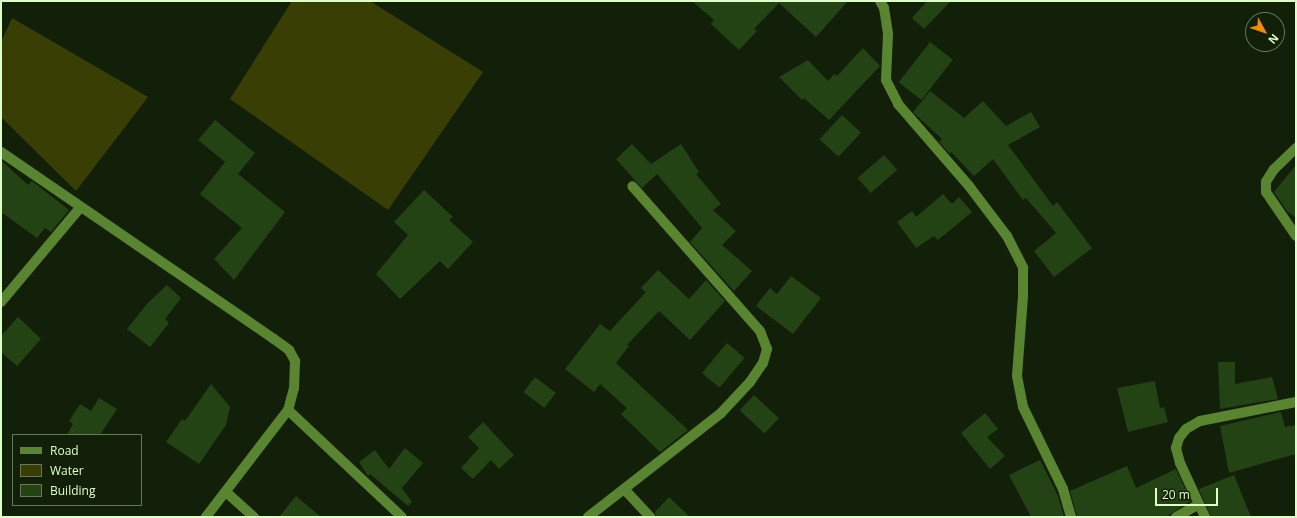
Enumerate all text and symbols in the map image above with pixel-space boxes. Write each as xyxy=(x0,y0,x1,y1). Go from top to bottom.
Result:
north arrow xyxy=(1245,12,1285,52)
text: N xyxy=(1265,31,1282,48)
legend xyxy=(12,434,142,506)
text: Road xyxy=(50,442,79,459)
text: Water xyxy=(50,462,84,479)
scale bar xyxy=(1157,480,1220,506)
text: Building xyxy=(50,482,95,499)
text: 20 m xyxy=(1162,486,1190,503)

